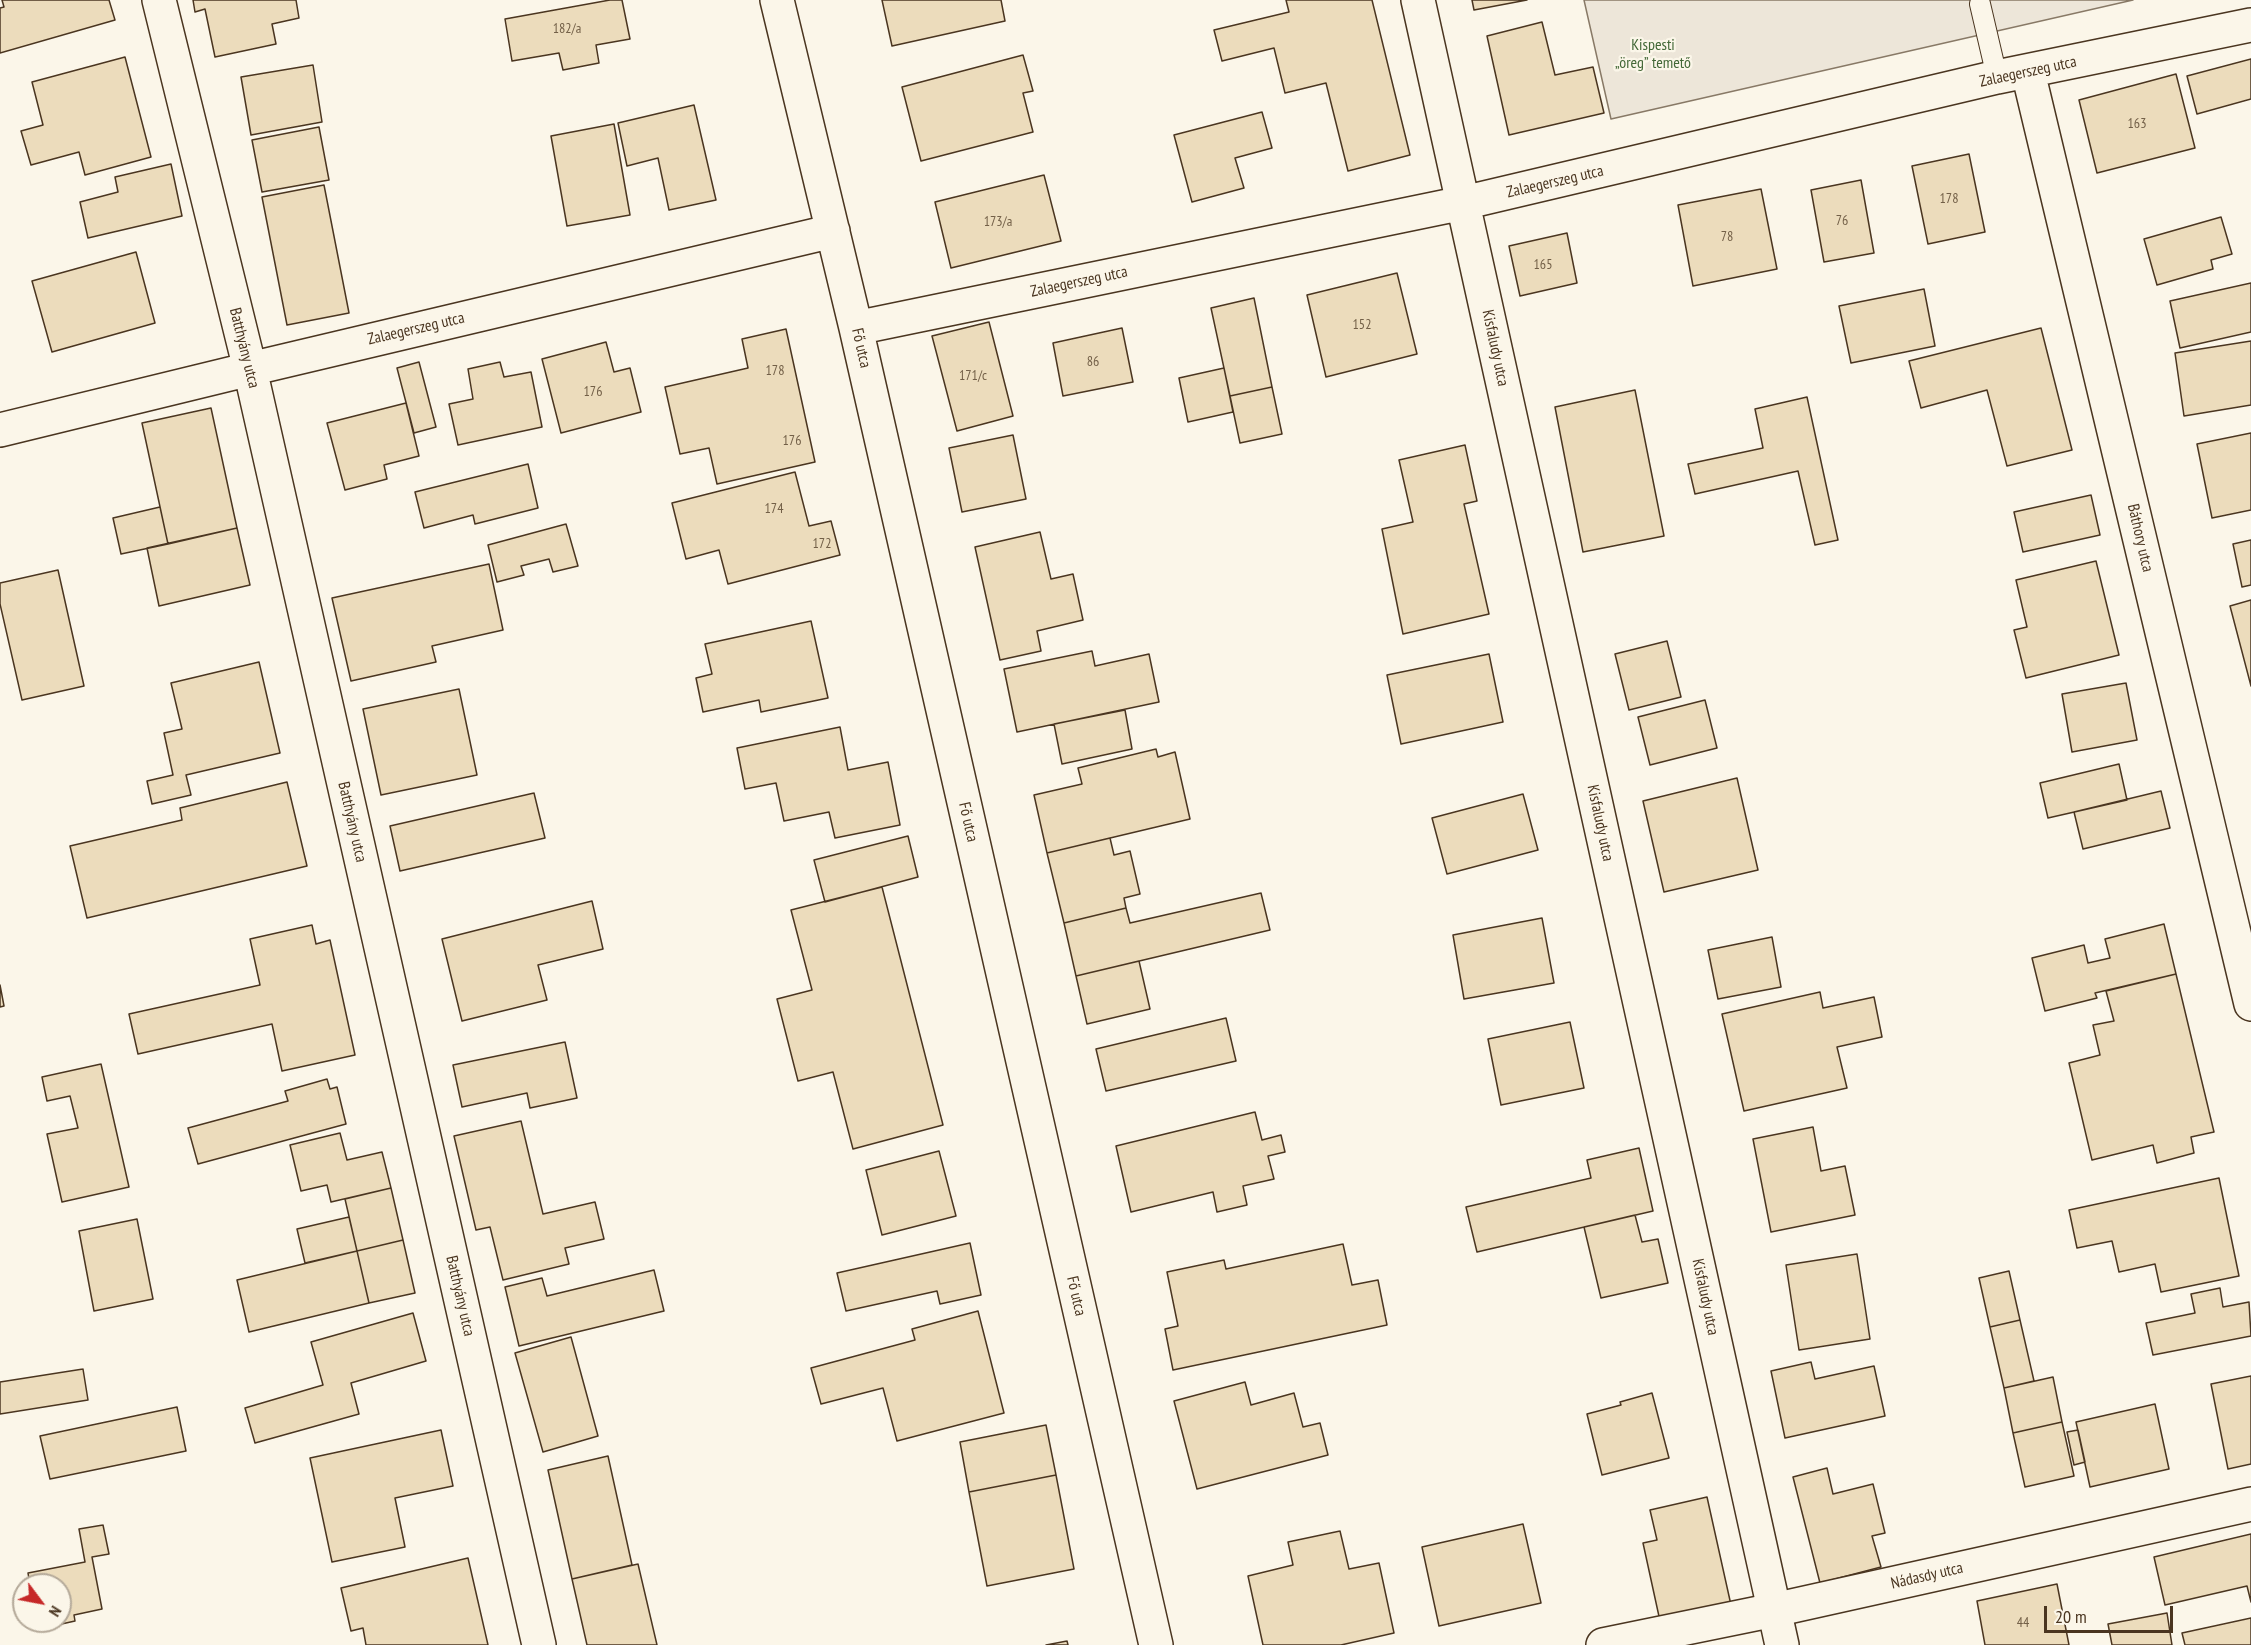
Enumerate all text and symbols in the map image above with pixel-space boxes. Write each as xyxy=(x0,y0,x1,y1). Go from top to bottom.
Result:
house number: 182/a xyxy=(553,21,581,37)
park label: Kispesti „öreg” temető xyxy=(1615,35,1691,73)
street label: Zalaegerszeg utca xyxy=(1978,52,2078,92)
house number: 163 xyxy=(2128,116,2146,132)
street label: Zalaegerszeg utca xyxy=(1505,162,1605,202)
house number: 178 xyxy=(1940,191,1958,207)
house number: 76 xyxy=(1836,213,1848,229)
house number: 173/a xyxy=(984,214,1012,230)
house number: 78 xyxy=(1721,229,1733,245)
house number: 165 xyxy=(1534,257,1552,273)
street label: Zalaegerszeg utca xyxy=(1029,262,1129,302)
street label: Batthyány utca xyxy=(225,306,263,390)
street label: Kisfaludy utca xyxy=(1478,308,1512,388)
street label: Zalaegerszeg utca xyxy=(366,309,466,349)
house number: 152 xyxy=(1353,317,1371,333)
street label: Fő utca xyxy=(847,326,875,370)
house number: 86 xyxy=(1087,354,1099,370)
house number: 178 xyxy=(766,363,784,379)
house number: 171/c xyxy=(959,368,987,384)
house number: 176 xyxy=(584,384,602,400)
house number: 176 xyxy=(783,433,801,449)
house number: 174 xyxy=(765,501,783,517)
street label: Báthory utca xyxy=(2123,502,2157,574)
house number: 172 xyxy=(813,536,831,552)
street label: Batthyány utca xyxy=(333,780,371,864)
street label: Kisfaludy utca xyxy=(1583,783,1617,863)
street label: Fő utca xyxy=(954,800,982,844)
street label: Batthyány utca xyxy=(441,1254,479,1338)
street label: Kisfaludy utca xyxy=(1688,1257,1722,1337)
street label: Fő utca xyxy=(1062,1274,1090,1318)
street label: Nádasdy utca xyxy=(1889,1558,1965,1594)
north arrow xyxy=(12,1573,72,1633)
scale bar xyxy=(2047,1594,2176,1632)
text: N xyxy=(45,1603,66,1620)
text: 20 m xyxy=(2055,1605,2087,1628)
house number: 44 xyxy=(2017,1615,2029,1631)

